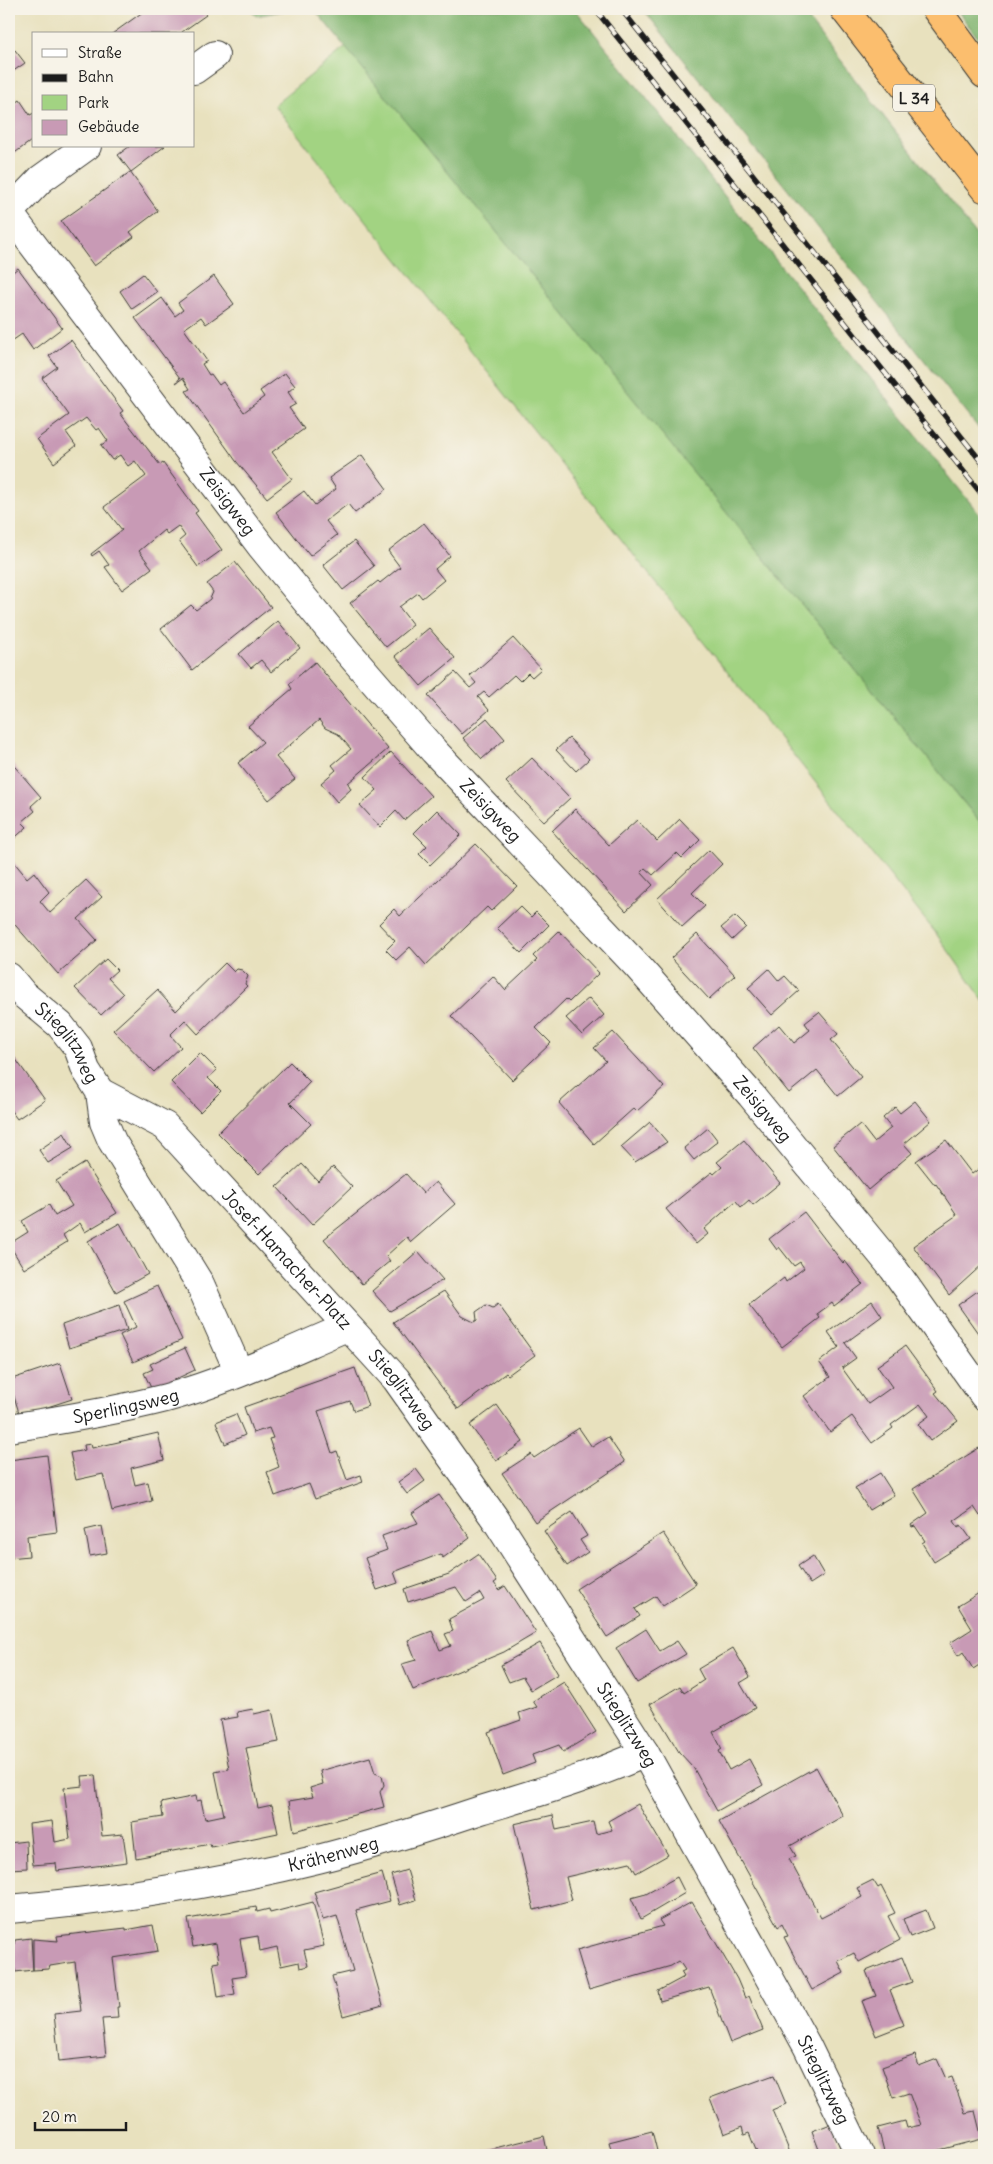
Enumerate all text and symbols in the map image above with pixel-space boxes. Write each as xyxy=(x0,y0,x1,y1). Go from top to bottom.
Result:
legend xyxy=(32,32,195,148)
text: Straße xyxy=(78,43,122,62)
text: Bahn xyxy=(78,67,114,86)
road number: L 34 xyxy=(893,85,935,112)
text: Park xyxy=(78,93,109,112)
text: Gebäude xyxy=(78,117,139,136)
street label: Zeisigweg xyxy=(195,463,261,540)
street label: Zeisigweg xyxy=(455,774,526,847)
street label: Stieglitzweg xyxy=(30,997,104,1088)
street label: Zeisigweg xyxy=(729,1071,797,1147)
street label: Josef-Hamacher-Platz xyxy=(217,1184,357,1334)
street label: Stieglitzweg xyxy=(364,1344,441,1434)
street label: Sperlingsweg xyxy=(71,1383,182,1428)
street label: Stieglitzweg xyxy=(592,1678,663,1771)
street label: Krähenweg xyxy=(285,1831,381,1877)
street label: Stieglitzweg xyxy=(792,2031,855,2128)
scale bar xyxy=(35,2099,126,2131)
text: 20 m xyxy=(42,2107,77,2126)

